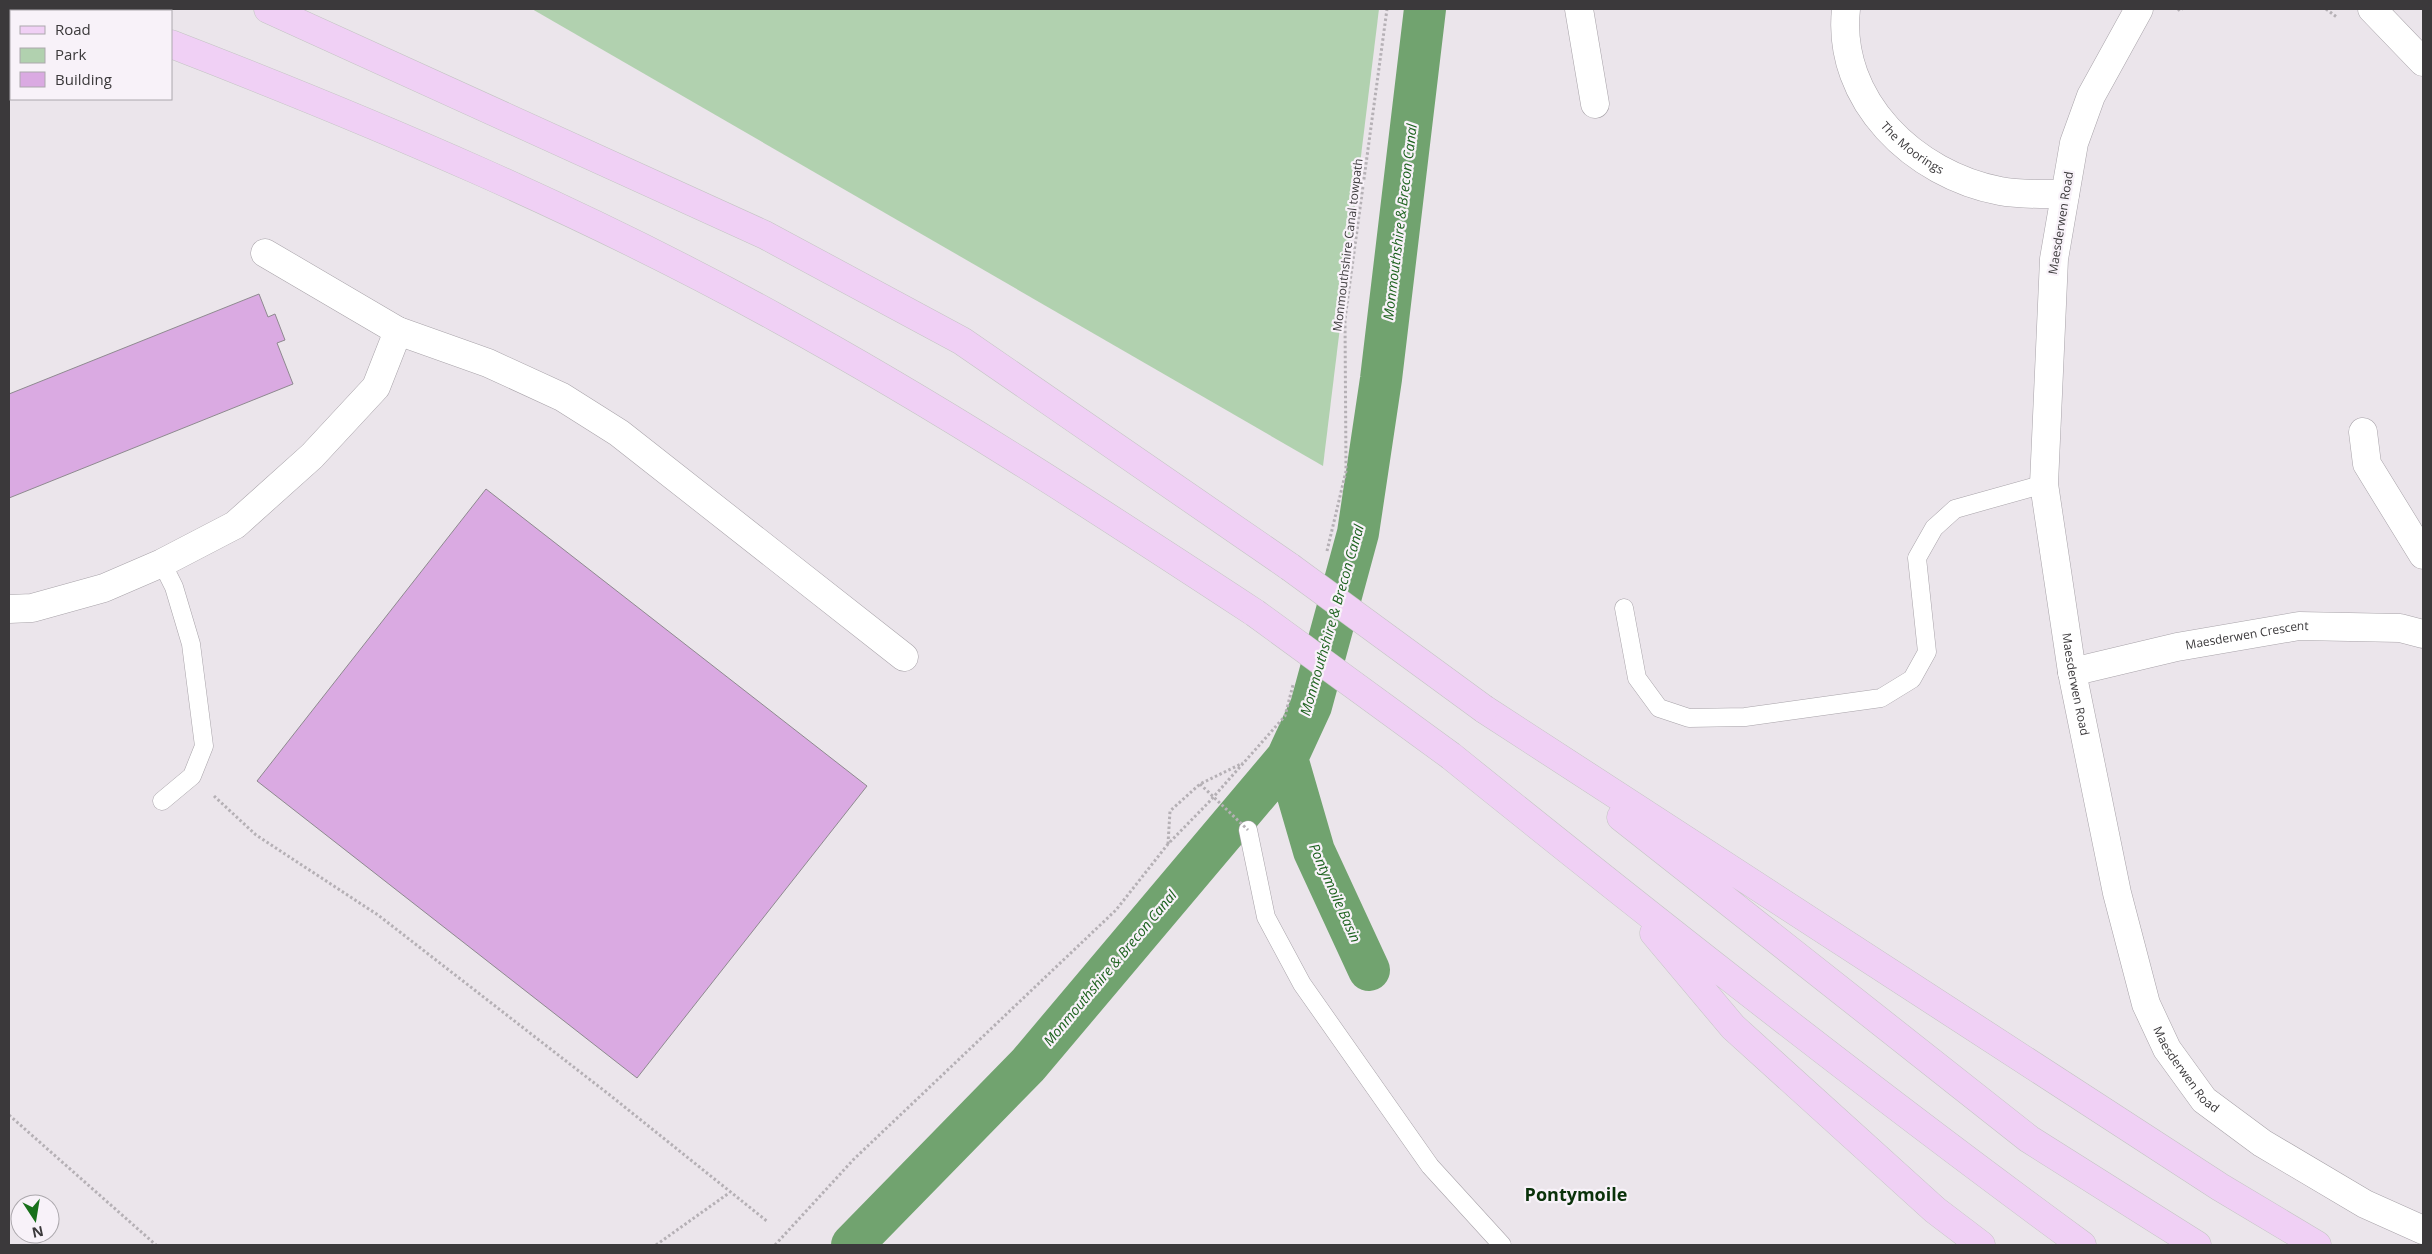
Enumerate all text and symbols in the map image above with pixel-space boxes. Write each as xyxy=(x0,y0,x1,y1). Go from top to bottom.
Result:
legend xyxy=(10,10,172,100)
text: Road xyxy=(55,19,91,39)
text: Park xyxy=(55,44,86,64)
text: Building xyxy=(55,69,112,89)
street label: The Moorings xyxy=(1877,118,1947,178)
water label: Monmouthshire & Brecon Canal xyxy=(1378,122,1421,321)
street label: Monmouthshire Canal towpath xyxy=(1328,157,1367,333)
street label: Maesderwen Road xyxy=(2044,170,2077,276)
water label: Monmouthshire & Brecon Canal xyxy=(1295,522,1368,718)
street label: Maesderwen Crescent xyxy=(2184,617,2309,653)
street label: Maesderwen Road xyxy=(2058,632,2094,737)
water label: Pontymoile Basin xyxy=(1305,840,1366,945)
water label: Monmouthshire & Brecon Canal xyxy=(1039,885,1181,1050)
street label: Maesderwen Road xyxy=(2149,1023,2223,1116)
district label: Pontymoile xyxy=(1525,1182,1627,1206)
north arrow xyxy=(10,1194,60,1244)
text: N xyxy=(30,1222,45,1243)

